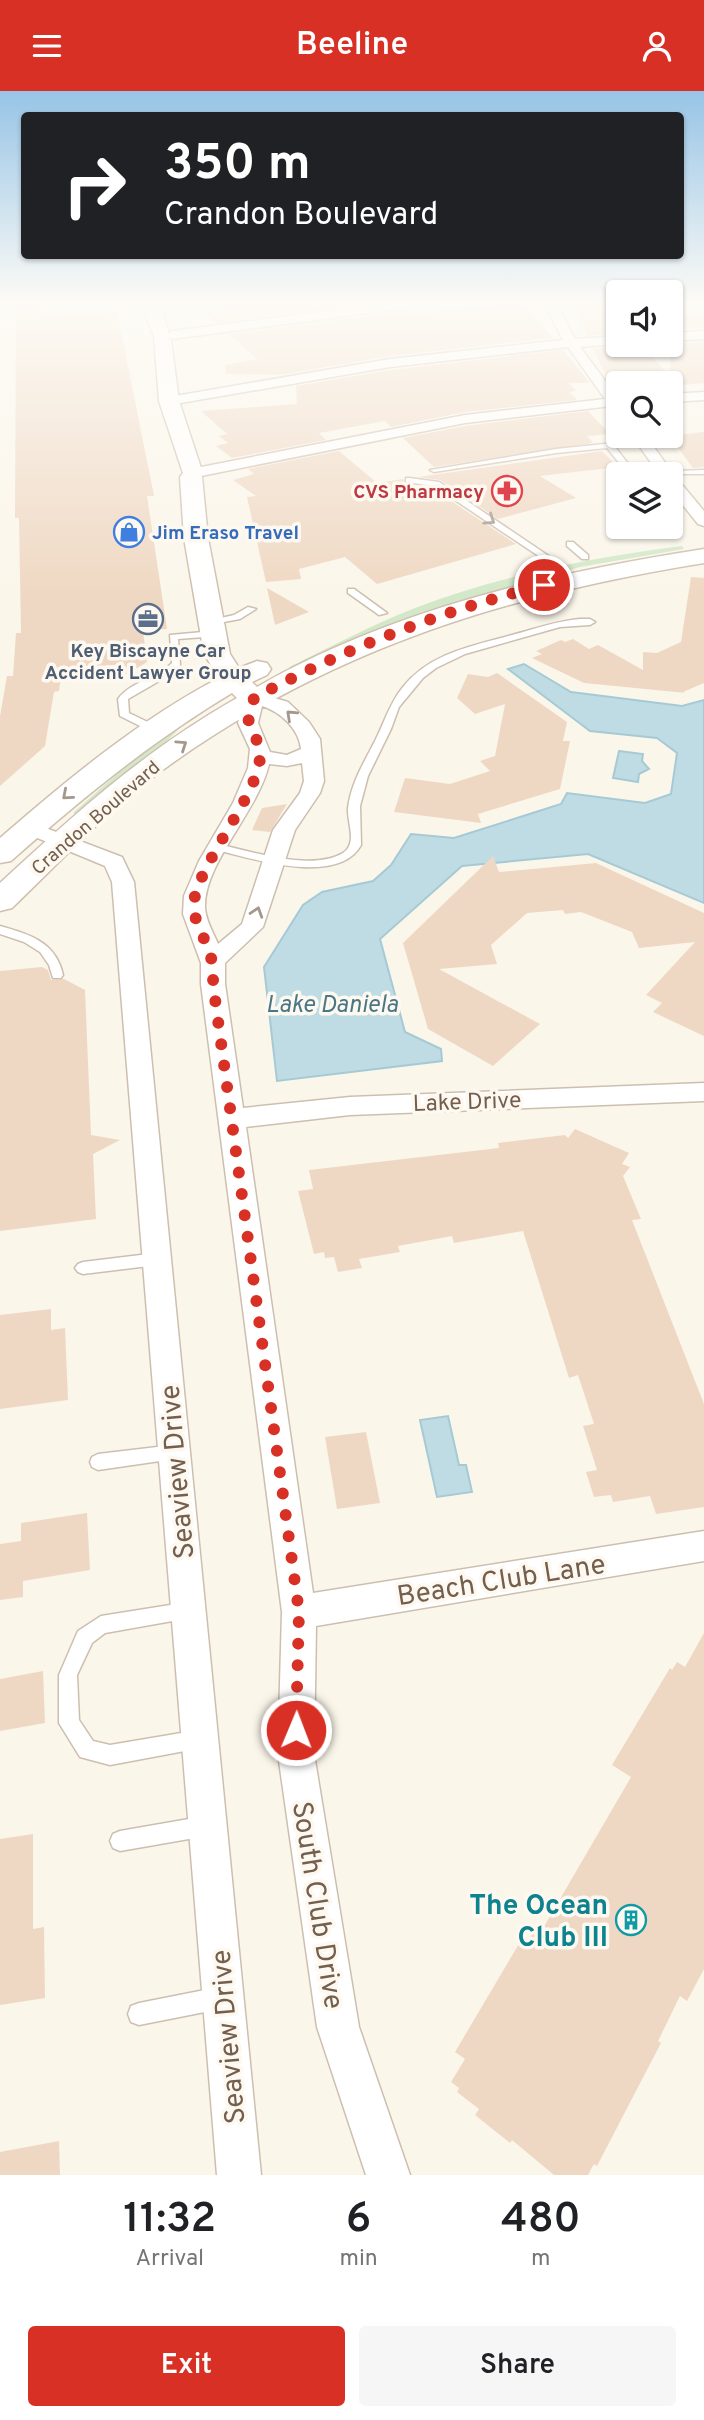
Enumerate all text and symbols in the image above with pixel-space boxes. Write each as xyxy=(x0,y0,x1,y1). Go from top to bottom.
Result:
text: Beeline xyxy=(296,26,408,66)
icon: menu xyxy=(28,27,66,65)
icon: person xyxy=(638,27,676,65)
text: 350 m xyxy=(164,135,311,197)
icon: right xyxy=(49,140,140,231)
text: Crandon Boulevard xyxy=(164,196,438,236)
map controls xyxy=(606,280,683,539)
button: sound xyxy=(606,280,683,357)
button: search xyxy=(606,371,683,448)
button: layers xyxy=(606,462,683,539)
pharmacy icon: CVS Pharmacy xyxy=(490,474,524,508)
place label: CVS Pharmacy xyxy=(353,481,484,505)
one-way arrow xyxy=(482,512,495,524)
shop icon: Jim Eraso Travel xyxy=(112,515,146,549)
place label: Jim Eraso Travel xyxy=(152,522,299,546)
pin xyxy=(514,555,574,615)
icon: arrive xyxy=(525,566,563,604)
office icon: Key Biscayne Car Accident Lawyer Group xyxy=(131,602,165,636)
place label: Key Biscayne Car Accident Lawyer Group xyxy=(45,640,251,686)
one-way arrow xyxy=(287,711,300,724)
one-way arrow xyxy=(174,741,187,753)
street label: Crandon Boulevard xyxy=(27,756,166,881)
one-way arrow xyxy=(63,787,76,799)
one-way arrow xyxy=(249,906,263,918)
water label: Lake Daniela xyxy=(266,991,399,1021)
street label: Lake Drive xyxy=(412,1087,522,1120)
street label: Seaview Drive xyxy=(153,1383,205,1560)
street label: Beach Club Lane xyxy=(395,1548,608,1616)
position arrow xyxy=(259,1693,333,1767)
street label: South Club Drive xyxy=(282,1799,350,2012)
place label: The Ocean Club III xyxy=(469,1889,608,1957)
building icon: The Ocean Club III xyxy=(614,1903,648,1937)
street label: Seaview Drive xyxy=(204,1948,256,2125)
text: 11:32 xyxy=(123,2194,216,2247)
text: 6 xyxy=(346,2194,371,2247)
text: 480 xyxy=(501,2194,581,2247)
text: Arrival xyxy=(135,2245,204,2274)
text: min xyxy=(339,2245,378,2274)
text: m xyxy=(531,2245,551,2274)
button: Exit xyxy=(28,2326,345,2406)
button: Share xyxy=(359,2326,676,2406)

